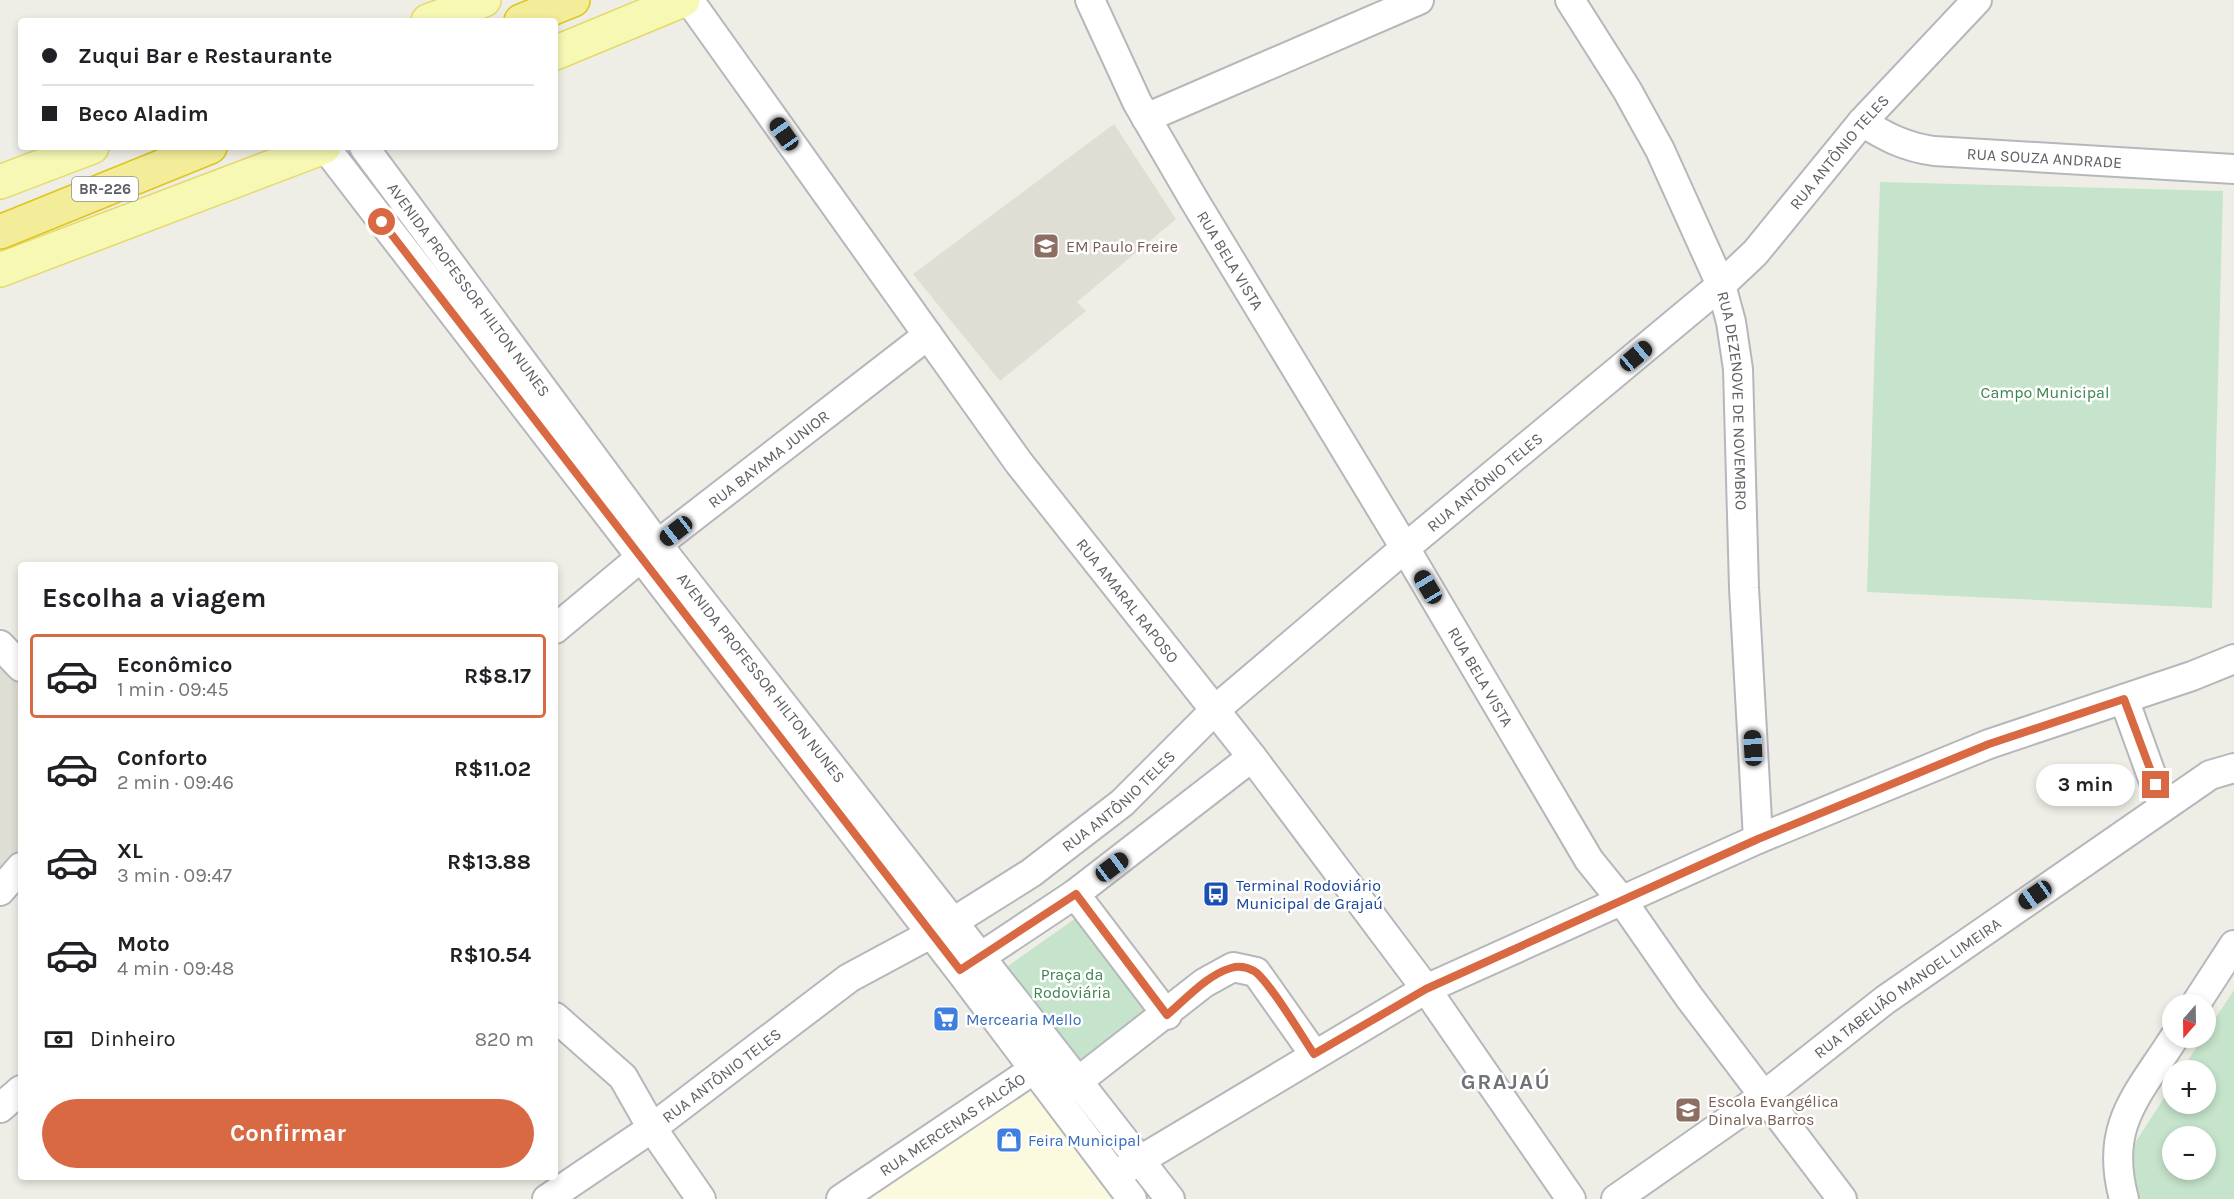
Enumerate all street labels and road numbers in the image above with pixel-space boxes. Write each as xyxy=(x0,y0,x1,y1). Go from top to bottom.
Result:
street label: RUA ANTÔNIO TELES xyxy=(1786,91,1893,213)
street label: RUA SOUZA ANDRADE xyxy=(1966,144,2123,172)
road number: BR-226 xyxy=(72,177,138,201)
street label: AVENIDA PROFESSOR HILTON NUNES xyxy=(383,179,554,400)
street label: RUA BELA VISTA xyxy=(1193,207,1267,313)
street label: RUA DEZENOVE DE NOVEMBRO xyxy=(1713,289,1751,510)
street label: RUA BAYAMA JUNIOR xyxy=(704,406,833,512)
street label: RUA ANTÔNIO TELES xyxy=(1423,429,1546,536)
street label: RUA AMARAL RAPOSO xyxy=(1072,535,1183,667)
street label: AVENIDA PROFESSOR HILTON NUNES xyxy=(673,569,849,787)
street label: RUA BELA VISTA xyxy=(1444,624,1517,730)
street label: RUA ANTÔNIO TELES xyxy=(1058,747,1179,856)
street label: RUA TABELIÃO MANOEL LIMEIRA xyxy=(1810,914,2005,1062)
street label: RUA ANTÔNIO TELES xyxy=(658,1024,785,1127)
street label: RUA MERCENAS FALCÃO xyxy=(876,1069,1029,1180)

